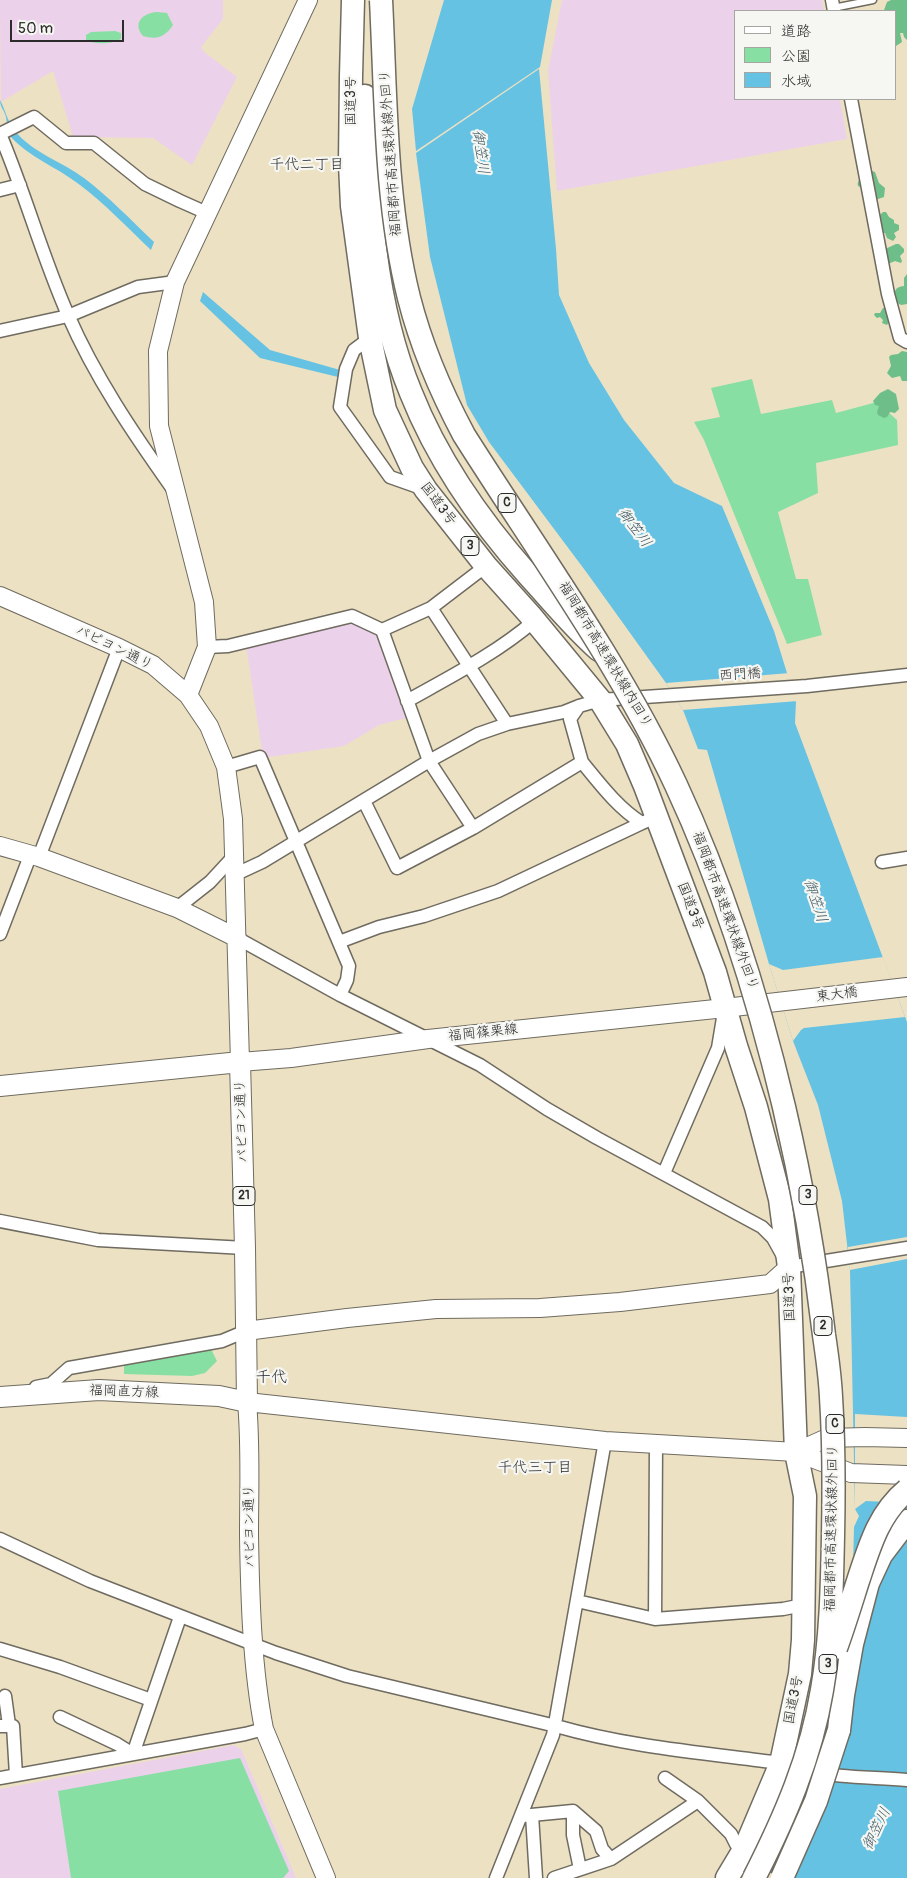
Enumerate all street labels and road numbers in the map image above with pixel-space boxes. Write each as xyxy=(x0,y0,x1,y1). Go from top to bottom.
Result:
street label: 福岡都市高速環状線外回り xyxy=(377,69,405,237)
street label: 国道3号 xyxy=(343,76,359,126)
street label: 国道3号 xyxy=(416,479,460,529)
road number: C xyxy=(498,493,516,512)
road number: 3 xyxy=(461,536,479,556)
street label: 福岡都市高速環状線内回り xyxy=(555,579,655,731)
street label: パピヨン通り xyxy=(73,622,155,674)
street label: 西門橋 xyxy=(718,665,762,685)
street label: 福岡都市高速環状線外回り xyxy=(688,829,762,993)
street label: 国道3号 xyxy=(673,880,707,932)
street label: 東大橋 xyxy=(815,984,859,1006)
street label: 福岡篠栗線 xyxy=(447,1021,519,1045)
street label: パピヨン通り xyxy=(232,1079,252,1163)
road number: 21 xyxy=(233,1186,255,1206)
road number: 3 xyxy=(799,1186,817,1204)
street label: 国道3号 xyxy=(781,1272,799,1322)
road number: 2 xyxy=(814,1316,832,1335)
street label: 福岡直方線 xyxy=(89,1382,159,1402)
road number: C xyxy=(826,1415,844,1434)
street label: 福岡都市高速環状線外回り xyxy=(822,1444,842,1612)
street label: パピヨン通り xyxy=(241,1484,259,1568)
road number: 3 xyxy=(819,1655,837,1674)
street label: 国道3号 xyxy=(781,1674,807,1726)

